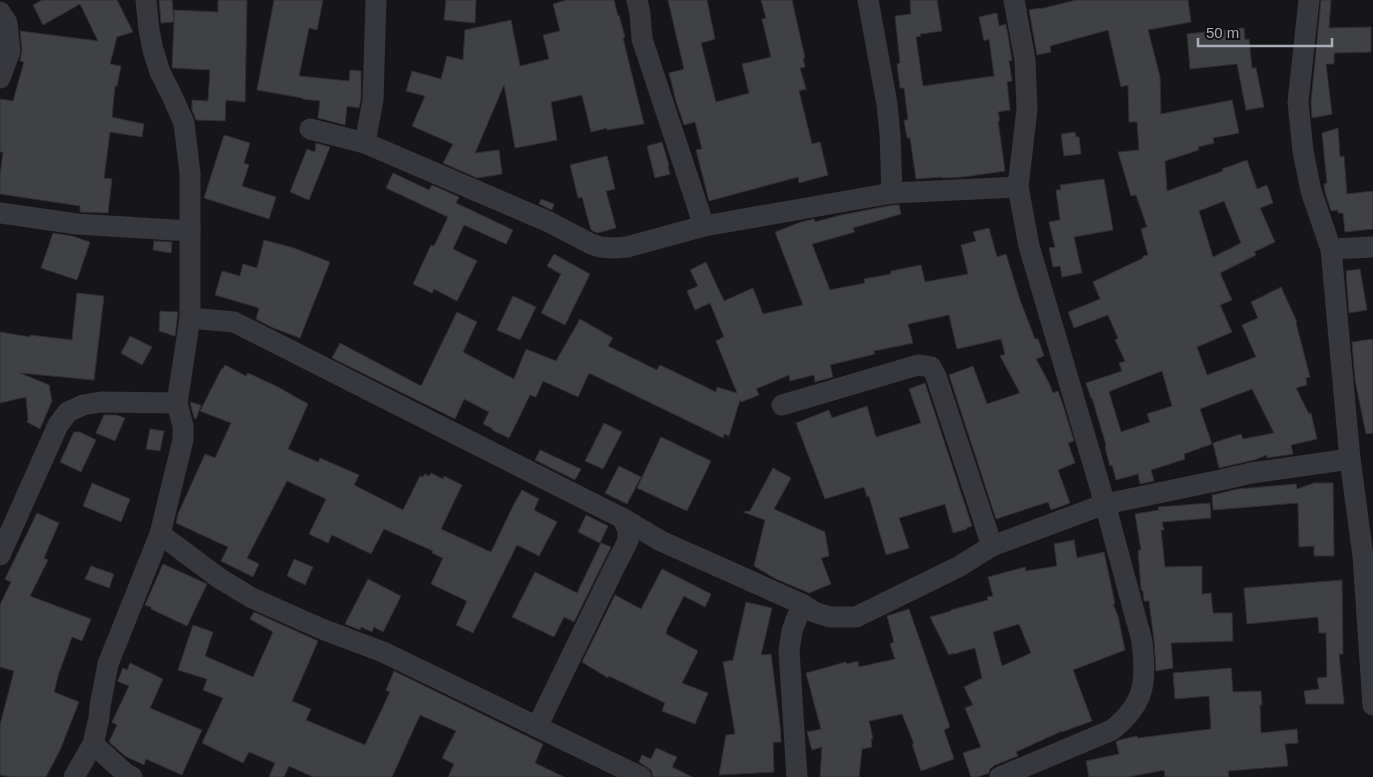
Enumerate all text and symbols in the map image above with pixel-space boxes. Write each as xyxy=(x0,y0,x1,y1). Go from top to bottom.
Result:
scale bar xyxy=(1198,15,1332,47)
text: 50 m xyxy=(1206,24,1239,41)

